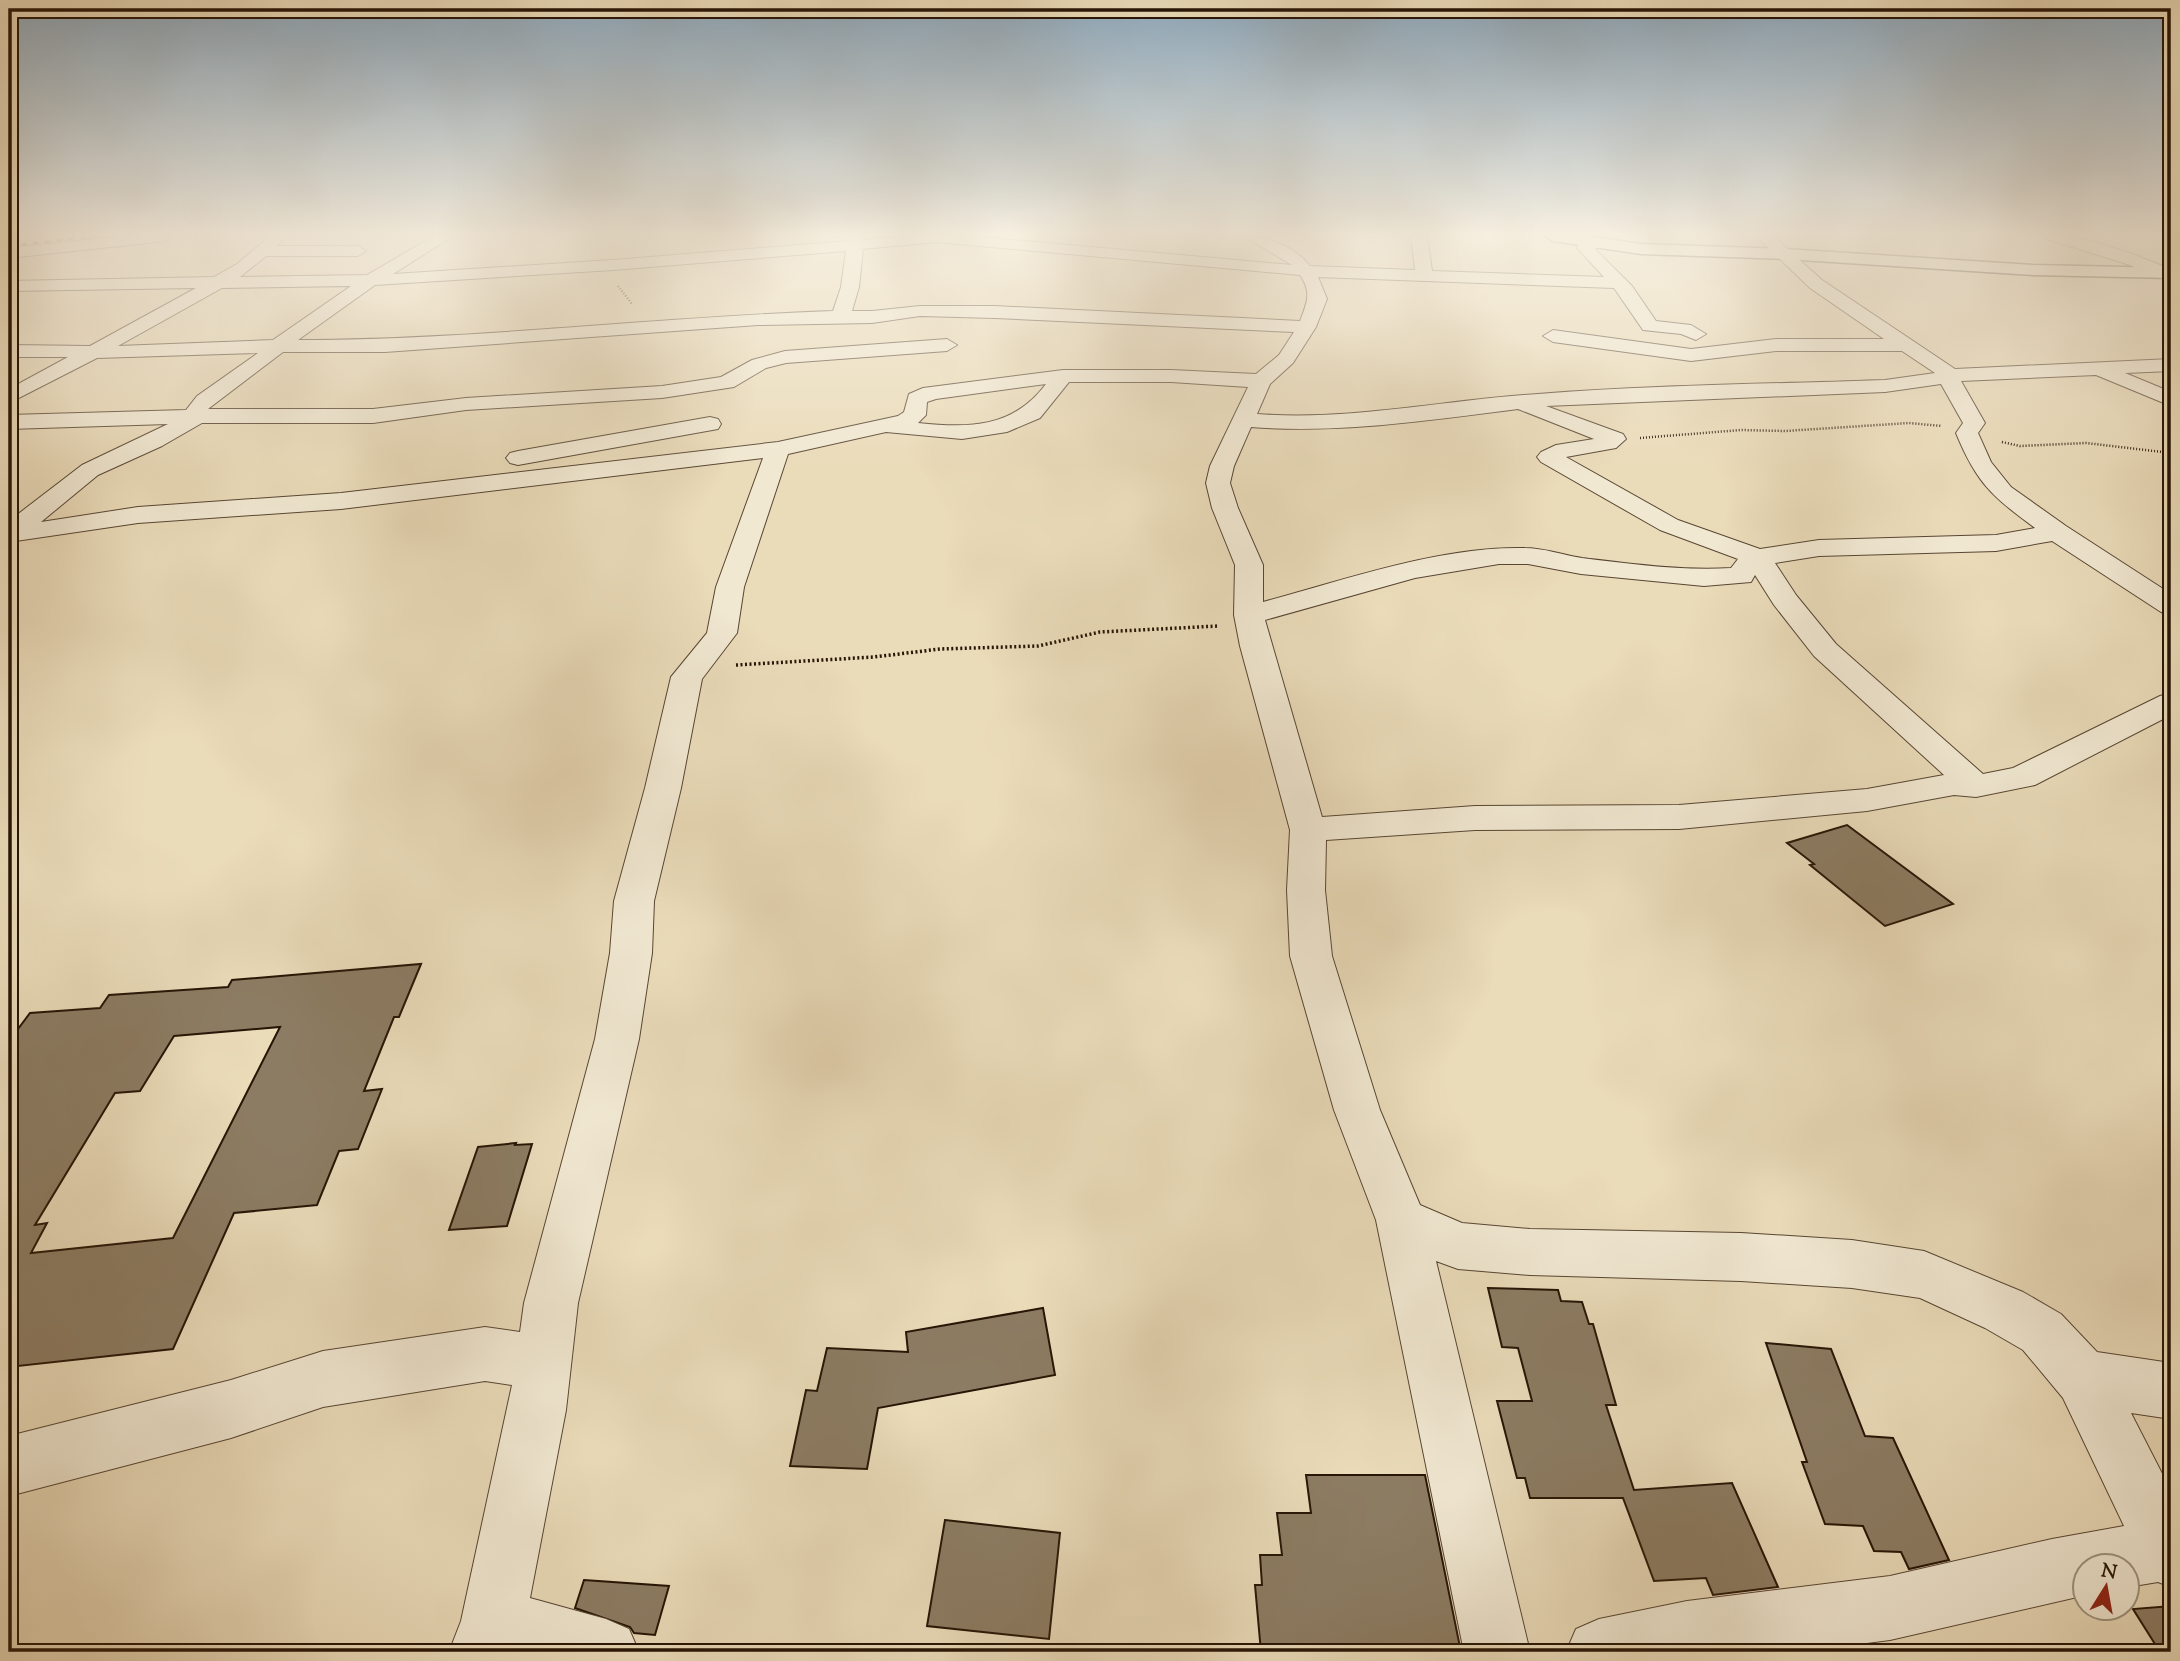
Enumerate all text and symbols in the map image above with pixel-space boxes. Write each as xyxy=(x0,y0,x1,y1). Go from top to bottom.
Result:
north arrow xyxy=(2072,1552,2142,1622)
text: N xyxy=(2099,1558,2119,1587)

